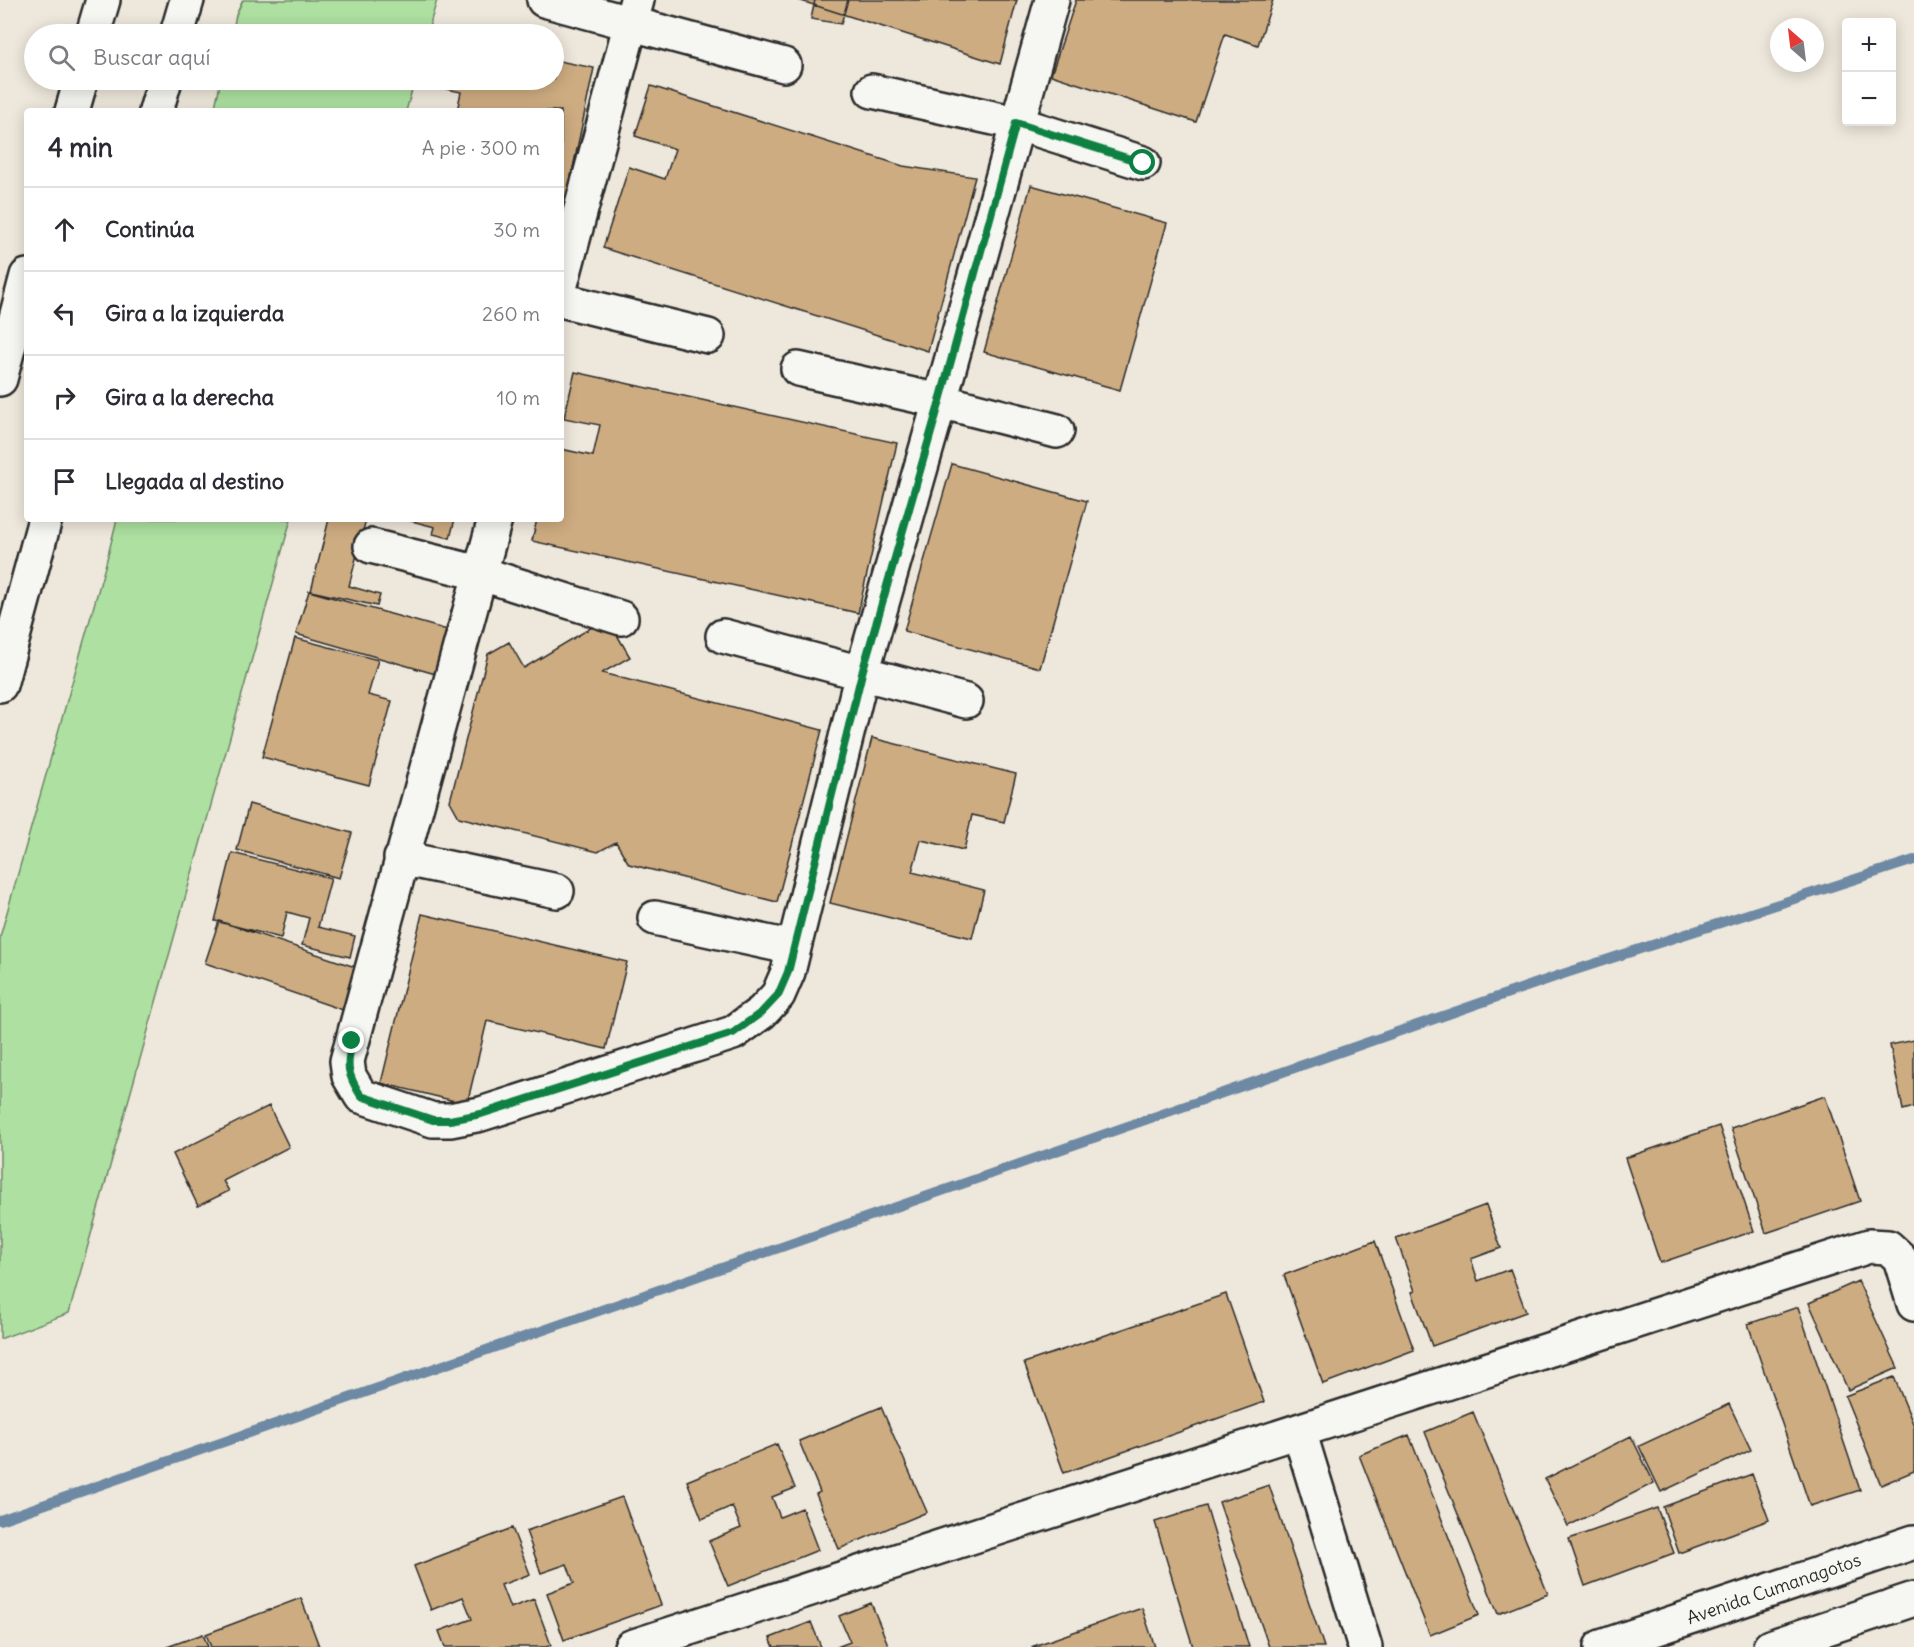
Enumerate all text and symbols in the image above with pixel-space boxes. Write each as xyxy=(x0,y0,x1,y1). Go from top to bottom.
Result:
north arrow xyxy=(1770,18,1824,72)
map controls xyxy=(1842,18,1896,126)
button: + xyxy=(1842,18,1896,72)
search box xyxy=(24,24,564,90)
icon: search xyxy=(45,41,78,74)
text: Buscar aquí xyxy=(93,43,210,71)
button: − xyxy=(1842,72,1896,126)
text: 4 min xyxy=(48,131,113,164)
text: A pie · 300 m xyxy=(422,135,540,160)
route start xyxy=(1129,149,1155,175)
icon: ahead xyxy=(48,213,81,246)
text: Continúa xyxy=(105,215,194,243)
text: 30 m xyxy=(493,217,540,242)
icon: left xyxy=(48,297,81,330)
text: Gira a la izquierda xyxy=(105,299,284,327)
text: 260 m xyxy=(482,301,540,326)
icon: right xyxy=(48,381,81,414)
text: Gira a la derecha xyxy=(105,383,274,411)
text: 10 m xyxy=(497,385,540,410)
icon: arrive xyxy=(48,465,81,498)
text: Llegada al destino xyxy=(105,467,284,495)
route end xyxy=(338,1027,364,1053)
street label: Avenida Cumanagotos xyxy=(1684,1548,1864,1629)

